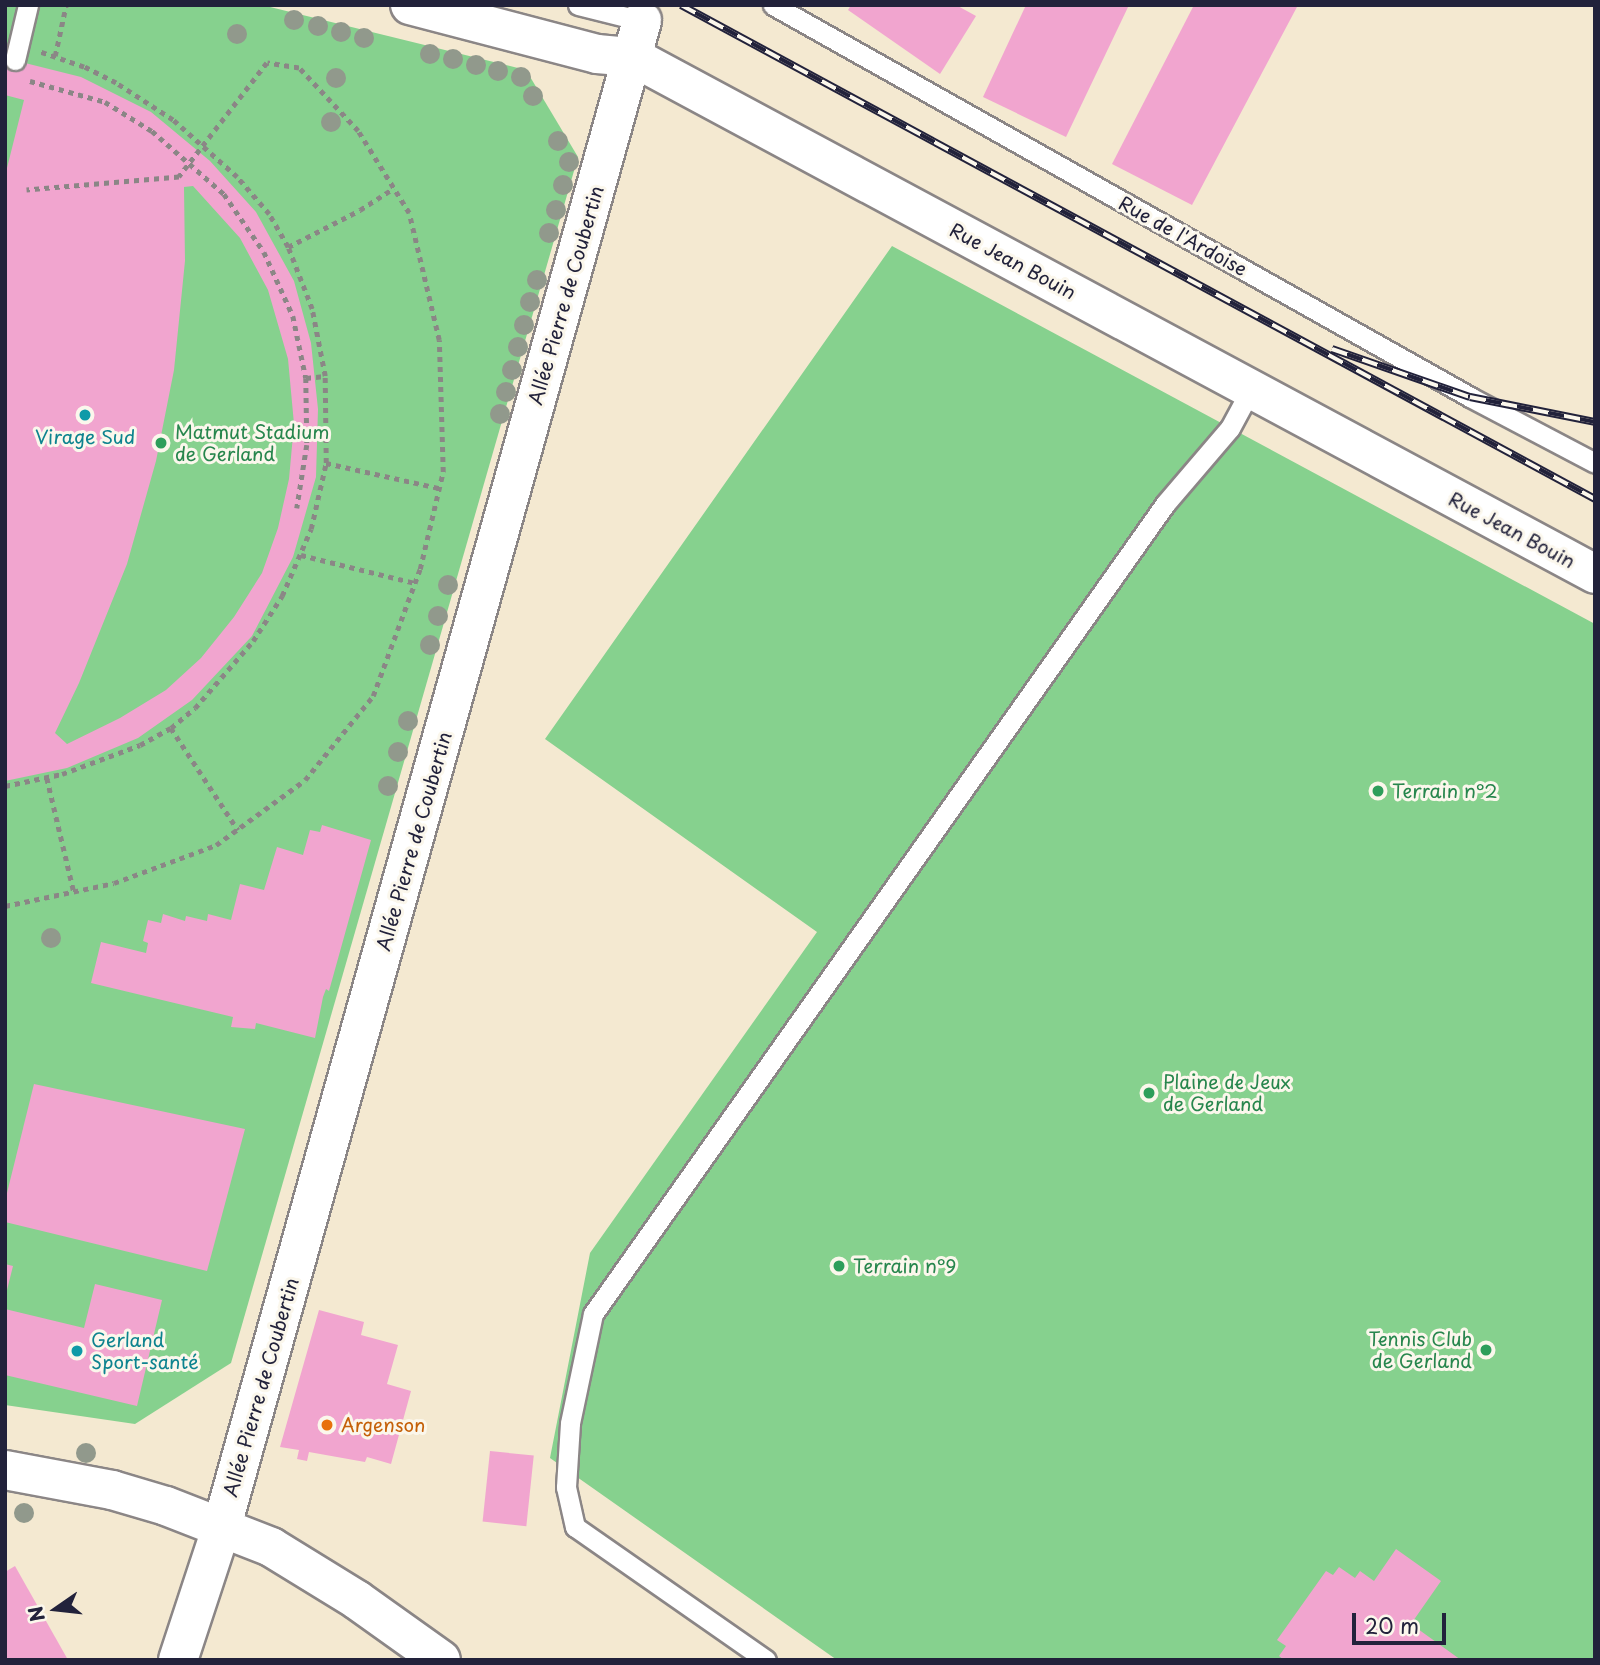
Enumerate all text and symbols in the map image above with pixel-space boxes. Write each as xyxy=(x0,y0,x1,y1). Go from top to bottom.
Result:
street label: Allée Pierre de Coubertin xyxy=(523,181,609,409)
street label: Rue de l'Ardoise xyxy=(1114,191,1252,281)
street label: Rue Jean Bouin xyxy=(945,217,1081,305)
marker: Virage Sud xyxy=(77,407,93,423)
place label: Matmut Stadium de Gerland xyxy=(175,421,330,465)
place label: Virage Sud xyxy=(35,426,135,448)
marker: Matmut Stadium de Gerland xyxy=(153,435,169,451)
street label: Rue Jean Bouin xyxy=(1444,486,1580,574)
street label: Allée Pierre de Coubertin xyxy=(371,727,457,955)
place label: Terrain n°2 xyxy=(1392,780,1497,802)
marker: Terrain n°2 xyxy=(1370,783,1386,799)
place label: Plaine de Jeux de Gerland xyxy=(1163,1071,1292,1115)
marker: Plaine de Jeux de Gerland xyxy=(1141,1085,1157,1101)
place label: Terrain n°9 xyxy=(853,1255,956,1277)
marker: Terrain n°9 xyxy=(831,1258,847,1274)
street label: Allée Pierre de Coubertin xyxy=(218,1273,304,1501)
place label: Tennis Club de Gerland xyxy=(1369,1328,1472,1372)
place label: Gerland Sport-santé xyxy=(91,1329,199,1373)
marker: Tennis Club de Gerland xyxy=(1478,1342,1494,1358)
marker: Gerland Sport-santé xyxy=(69,1343,85,1359)
place label: Argenson xyxy=(341,1414,426,1436)
marker: Argenson xyxy=(319,1417,335,1433)
north arrow xyxy=(21,1574,91,1644)
scale bar xyxy=(1355,1598,1450,1642)
text: N xyxy=(20,1603,51,1625)
text: 20 m xyxy=(1365,1609,1419,1641)

